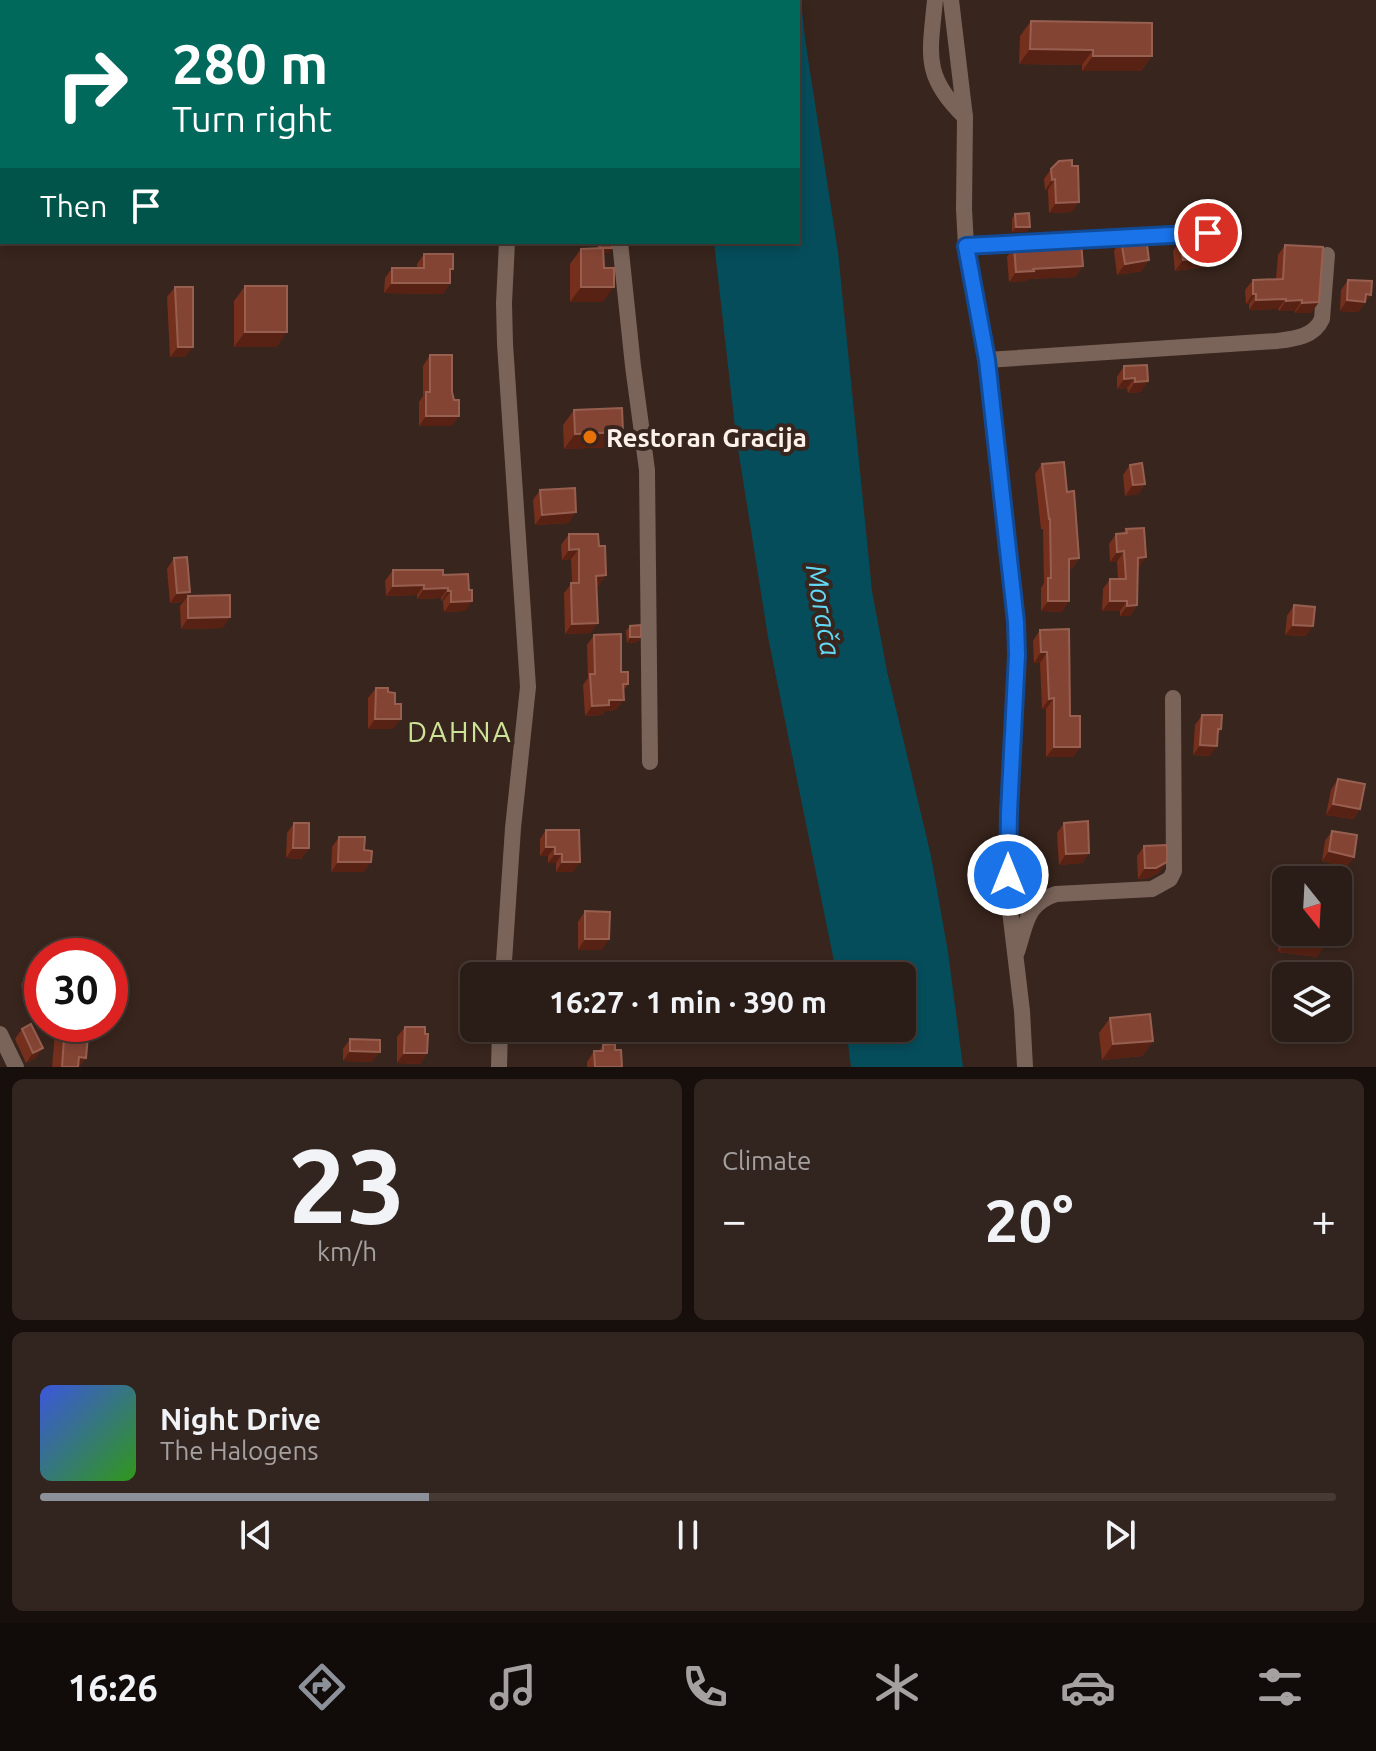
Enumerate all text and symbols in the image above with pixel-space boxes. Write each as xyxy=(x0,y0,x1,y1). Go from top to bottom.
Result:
icon: right xyxy=(40,32,144,136)
text: 280 m xyxy=(172,32,328,95)
text: Turn right xyxy=(172,98,332,139)
icon: arrive xyxy=(124,184,168,228)
text: Then xyxy=(40,189,108,223)
pin xyxy=(1174,199,1242,267)
icon: arrive xyxy=(1186,211,1230,255)
place label: Restoran Gracija xyxy=(606,423,807,452)
marker: Restoran Gracija xyxy=(581,428,599,446)
water label: Morača xyxy=(801,562,847,658)
district label: DAHNA xyxy=(407,716,513,747)
position arrow xyxy=(966,833,1050,917)
north arrow xyxy=(1272,866,1352,946)
map controls xyxy=(1272,866,1352,1042)
speed limit sign: 30 xyxy=(24,938,128,1042)
button: layers xyxy=(1272,962,1352,1042)
text: 16:27 · 1 min · 390 m xyxy=(549,985,827,1019)
text: 23 xyxy=(288,1126,406,1243)
text: Climate xyxy=(722,1146,811,1175)
text: 20° xyxy=(985,1186,1073,1253)
text: − xyxy=(722,1195,747,1244)
text: + xyxy=(1311,1195,1336,1244)
text: km/h xyxy=(317,1237,377,1266)
text: Night Drive xyxy=(160,1402,321,1436)
text: The Halogens xyxy=(160,1436,319,1465)
icon: previous xyxy=(234,1513,278,1557)
icon: pause xyxy=(666,1513,710,1557)
icon: next xyxy=(1098,1513,1142,1557)
icon: directions xyxy=(294,1659,350,1715)
icon: music xyxy=(485,1659,541,1715)
icon: phone xyxy=(677,1659,733,1715)
icon: climate xyxy=(869,1659,925,1715)
icon: car xyxy=(1060,1659,1116,1715)
icon: filters xyxy=(1252,1659,1308,1715)
text: 16:26 xyxy=(68,1667,158,1708)

